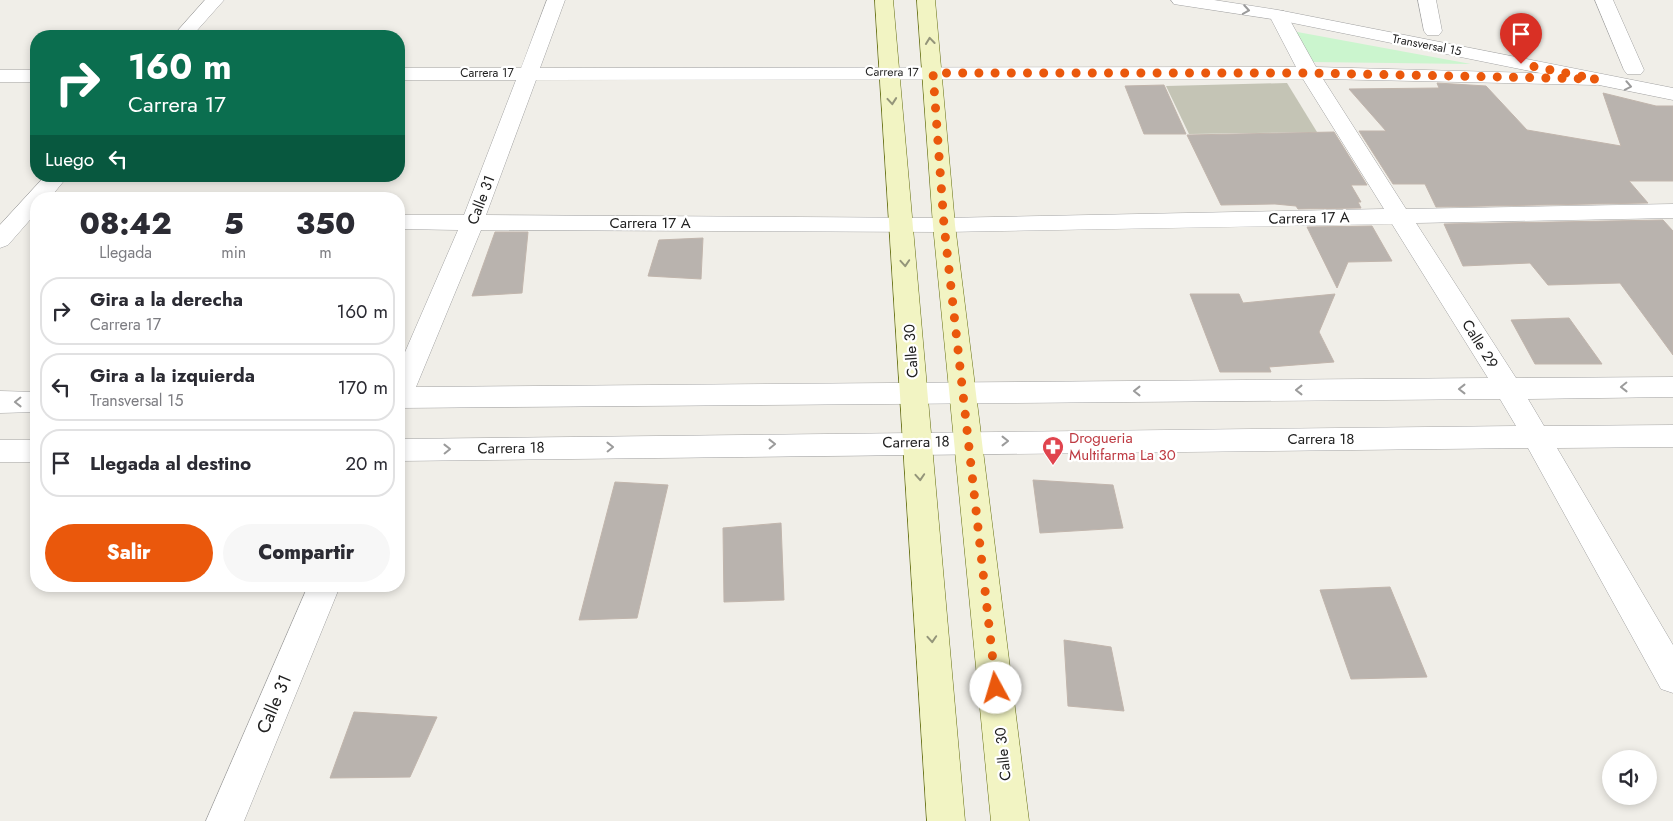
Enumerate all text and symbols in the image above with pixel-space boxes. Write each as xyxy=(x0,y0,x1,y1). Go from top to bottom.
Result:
one-way arrow xyxy=(1241,5,1250,15)
pin xyxy=(1500,13,1542,64)
icon: arrive xyxy=(1507,20,1535,48)
street label: Transversal 15 xyxy=(1391,29,1463,61)
one-way arrow xyxy=(925,37,936,45)
text: 160 m xyxy=(128,42,232,92)
icon: right xyxy=(45,50,110,115)
street label: Carrera 17 xyxy=(865,63,920,81)
street label: Carrera 17 xyxy=(460,64,514,82)
one-way arrow xyxy=(1624,80,1633,90)
text: Carrera 17 xyxy=(128,88,226,120)
one-way arrow xyxy=(886,97,897,105)
icon: left xyxy=(104,145,132,173)
text: Luego xyxy=(45,146,94,173)
street label: Calle 31 xyxy=(461,172,501,228)
text: 08:42 xyxy=(79,202,172,245)
text: 5 xyxy=(224,202,244,245)
text: 350 xyxy=(296,202,356,245)
street label: Carrera 17 A xyxy=(1268,206,1350,230)
street label: Carrera 17 A xyxy=(609,212,691,234)
text: Llegada xyxy=(99,241,152,264)
text: min xyxy=(221,241,246,264)
text: m xyxy=(319,241,332,264)
one-way arrow xyxy=(899,259,910,267)
text: Gira a la derecha xyxy=(90,286,243,313)
icon: right xyxy=(47,297,75,325)
text: 160 m xyxy=(337,298,388,325)
text: Carrera 17 xyxy=(90,313,161,336)
street label: Calle 29 xyxy=(1456,315,1504,373)
street label: Calle 30 xyxy=(898,323,924,379)
text: Gira a la izquierda xyxy=(90,362,255,389)
icon: left xyxy=(47,373,75,401)
text: 170 m xyxy=(338,374,388,401)
one-way arrow xyxy=(1620,382,1628,392)
one-way arrow xyxy=(1458,384,1466,394)
one-way arrow xyxy=(1295,385,1303,395)
one-way arrow xyxy=(1133,386,1140,396)
text: Transversal 15 xyxy=(90,389,184,412)
one-way arrow xyxy=(14,397,22,407)
place label: Drogueria Multifarma La 30 xyxy=(1069,427,1176,466)
street label: Carrera 18 xyxy=(1287,428,1355,450)
street label: Carrera 18 xyxy=(882,430,950,454)
pharmacy icon: Drogueria Multifarma La 30 xyxy=(1041,435,1065,466)
street label: Carrera 18 xyxy=(477,436,545,460)
one-way arrow xyxy=(1002,436,1009,446)
one-way arrow xyxy=(769,439,777,450)
one-way arrow xyxy=(606,442,614,452)
one-way arrow xyxy=(444,444,452,454)
icon: arrive xyxy=(47,449,75,477)
text: Llegada al destino xyxy=(90,450,251,477)
text: 20 m xyxy=(345,450,388,477)
one-way arrow xyxy=(915,474,926,482)
button: Salir xyxy=(45,524,213,582)
button: Compartir xyxy=(223,524,390,582)
one-way arrow xyxy=(927,636,938,644)
position arrow xyxy=(969,661,1021,713)
street label: Calle 31 xyxy=(250,670,298,738)
street label: Calle 30 xyxy=(989,726,1017,782)
map controls xyxy=(1602,750,1657,805)
button: sound xyxy=(1602,750,1657,805)

